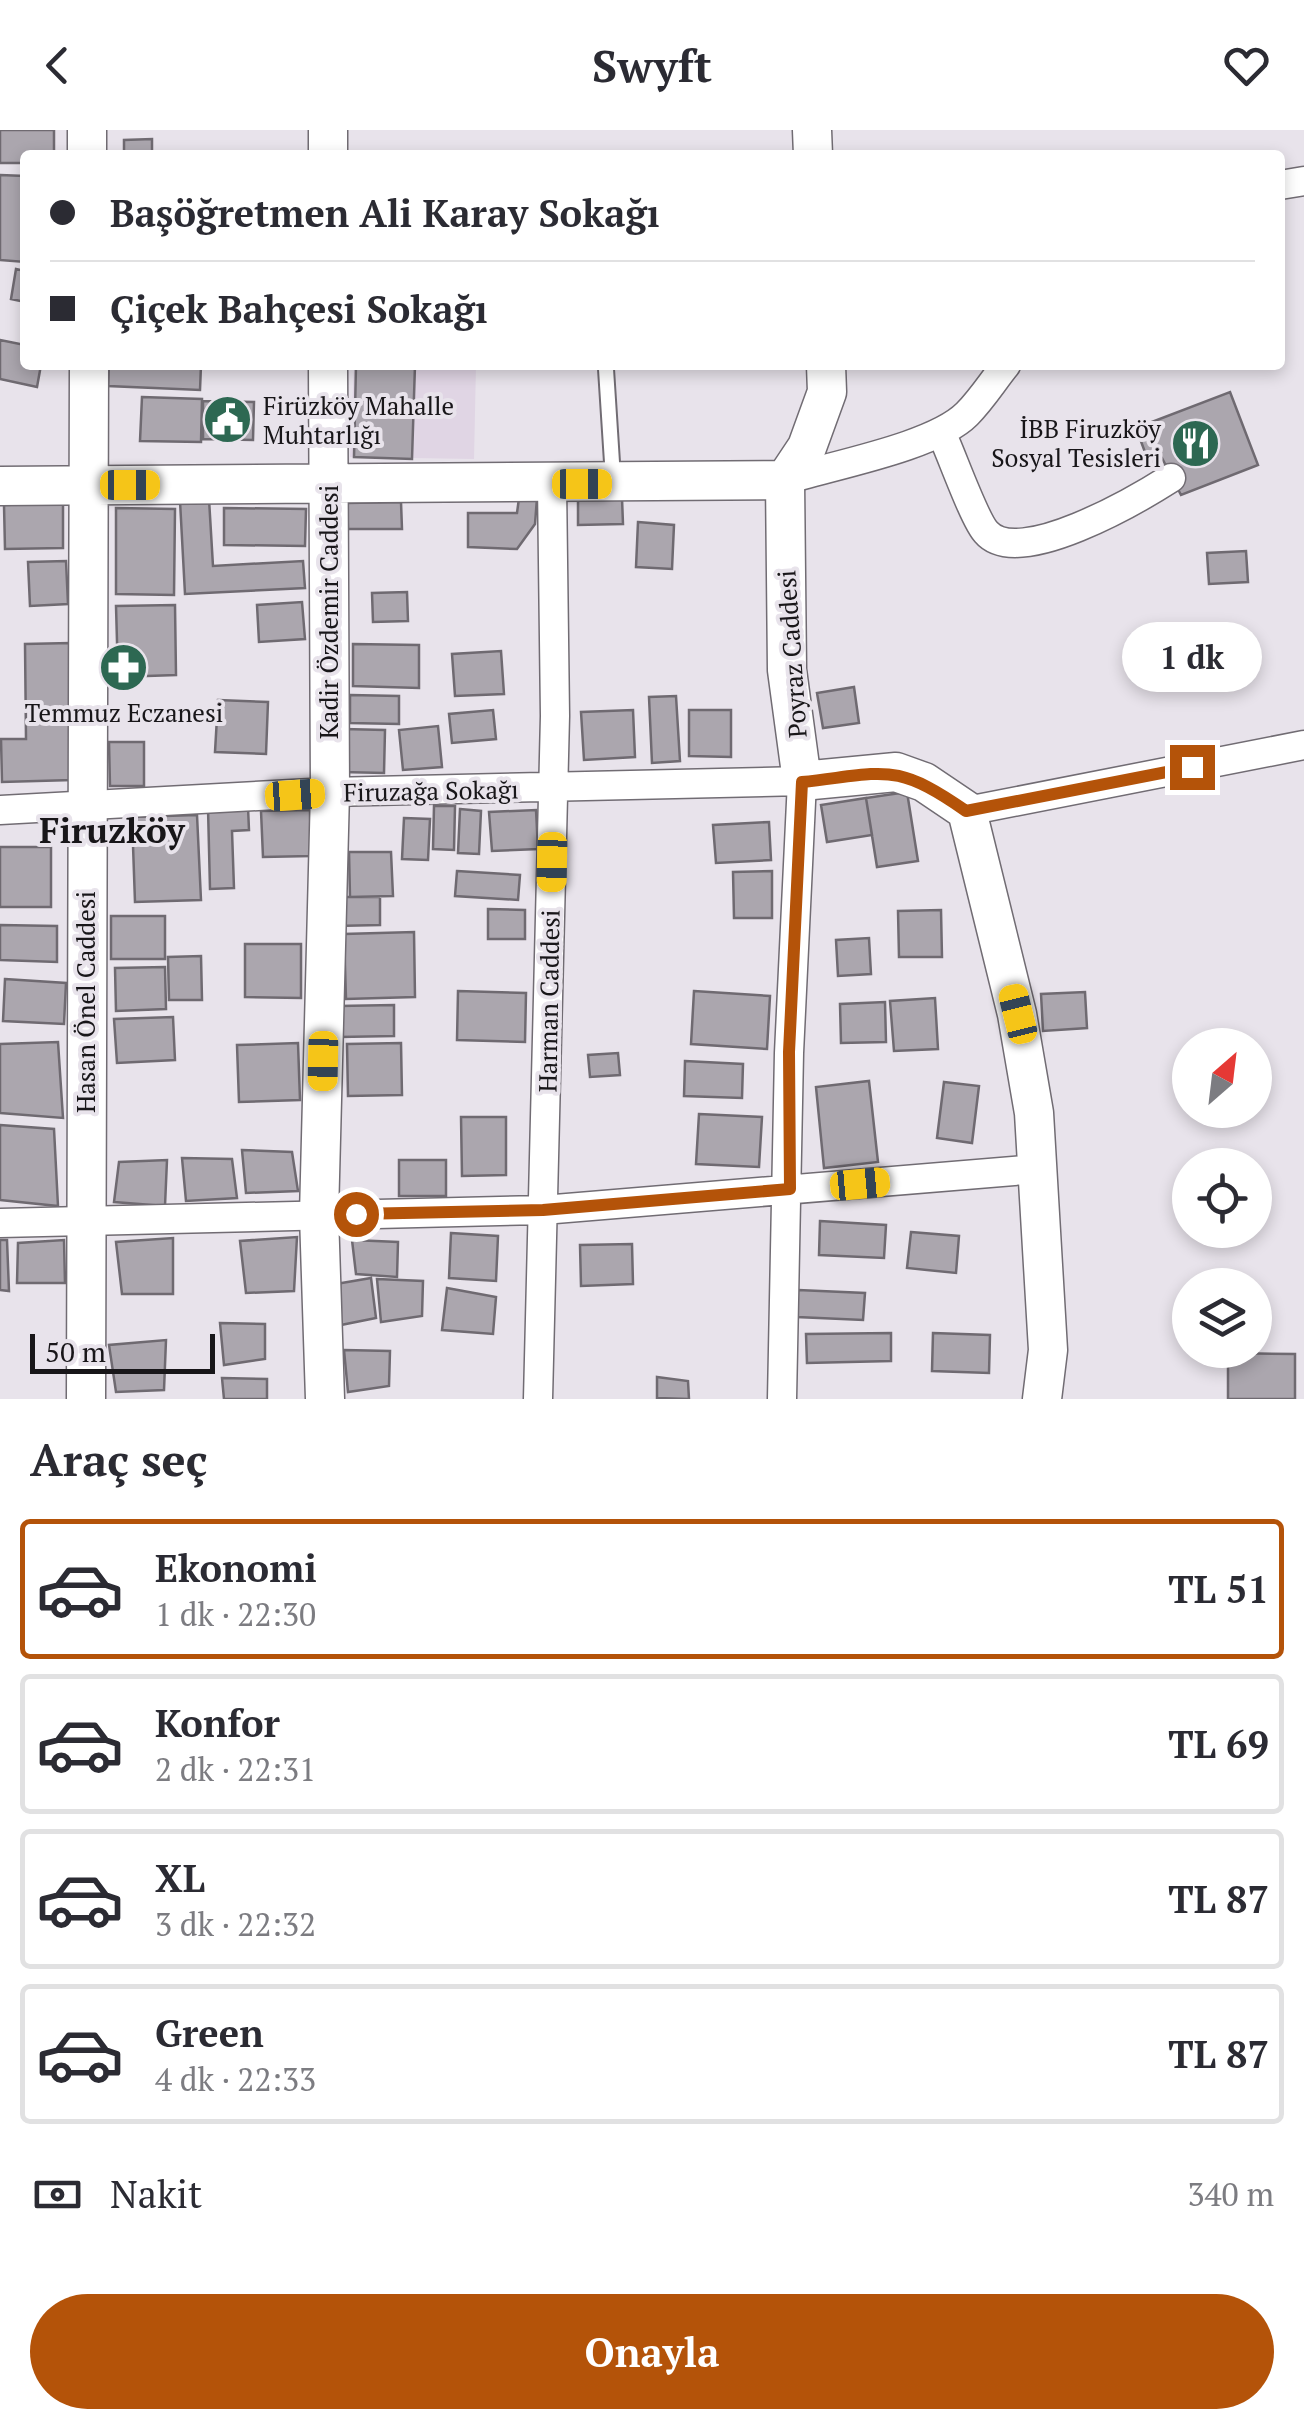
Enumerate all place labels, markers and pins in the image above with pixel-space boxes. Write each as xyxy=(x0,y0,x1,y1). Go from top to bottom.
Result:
place label: Firüzköy Mahalle Muhtarlığı xyxy=(263,389,454,451)
public building icon: Firüzköy Mahalle Muhtarlığı xyxy=(202,394,254,446)
place label: İBB Firuzköy Sosyal Tesisleri xyxy=(991,412,1161,474)
restaurant icon: İBB Firuzköy Sosyal Tesisleri xyxy=(1170,417,1222,469)
pharmacy icon: Temmuz Eczanesi xyxy=(98,641,150,693)
place label: Temmuz Eczanesi xyxy=(25,696,223,729)

